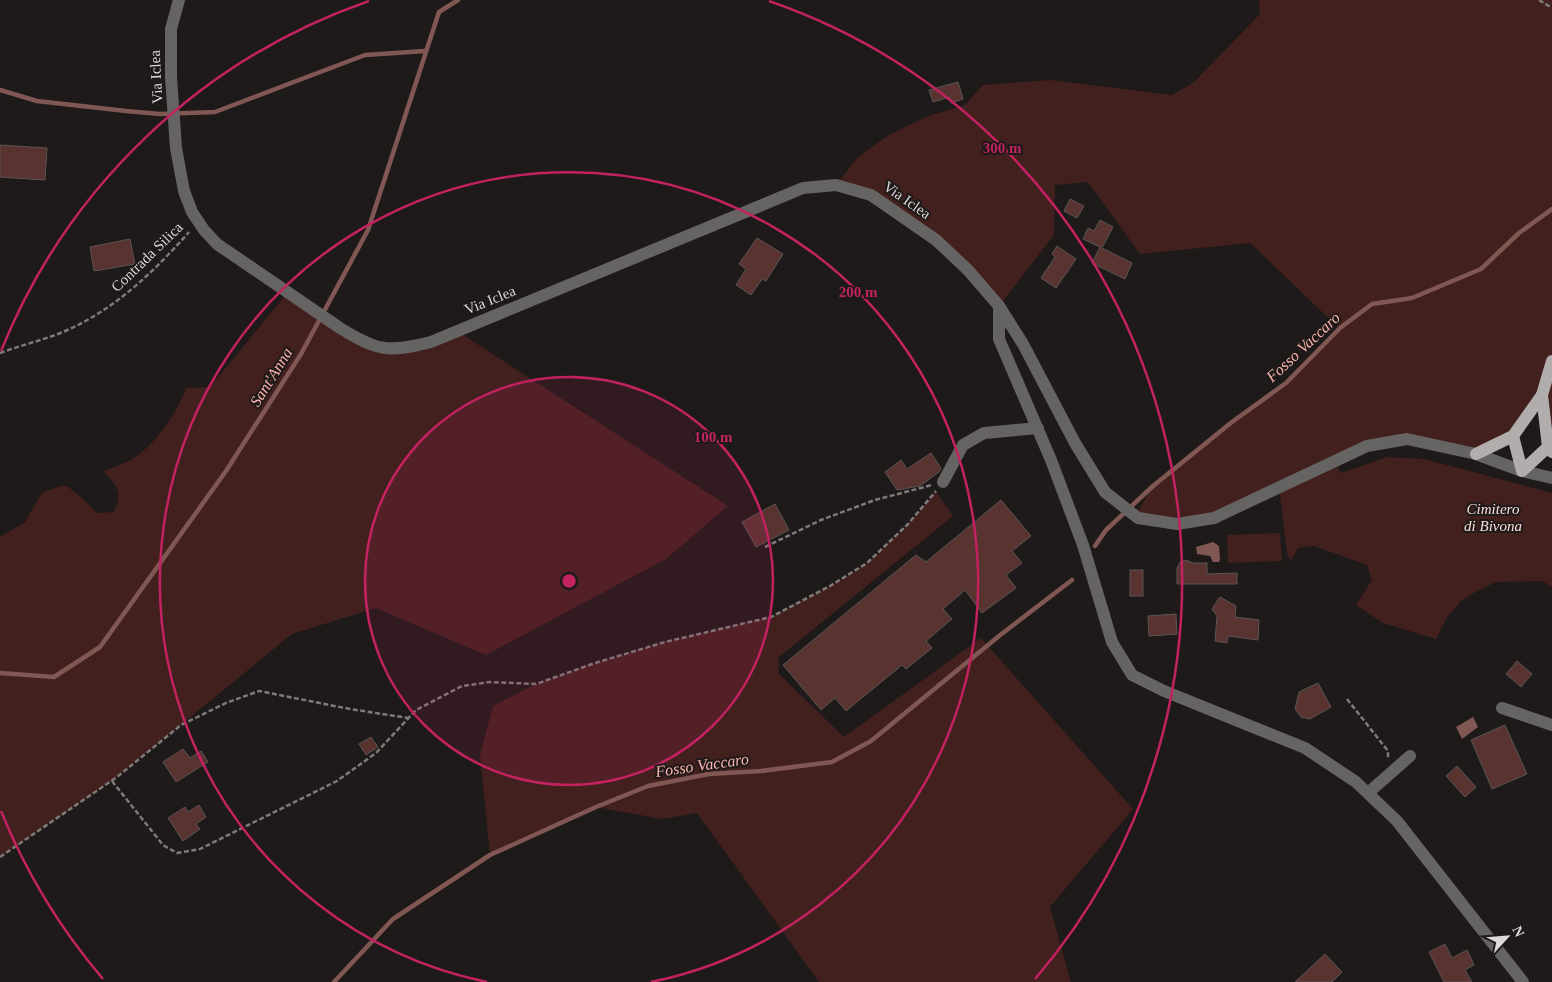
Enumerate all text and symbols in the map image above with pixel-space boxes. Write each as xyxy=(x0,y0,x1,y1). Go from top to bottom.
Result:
street label: Via Iclea xyxy=(147,49,165,104)
text: 300 m xyxy=(983,140,1022,156)
street label: Via Iclea xyxy=(880,178,934,222)
street label: Contrada Silica xyxy=(108,219,186,295)
street label: Via Iclea xyxy=(462,282,518,317)
text: 200 m xyxy=(839,284,878,300)
water label: Fosso Vaccaro xyxy=(1262,309,1343,386)
water label: Sant'Anna xyxy=(246,345,296,409)
text: 100 m xyxy=(694,429,733,445)
park label: Cimitero di Bivona xyxy=(1464,501,1522,534)
centre of rings xyxy=(560,572,578,590)
water label: Fosso Vaccaro xyxy=(653,750,750,780)
north arrow xyxy=(1482,912,1532,962)
text: N xyxy=(1509,924,1527,939)

